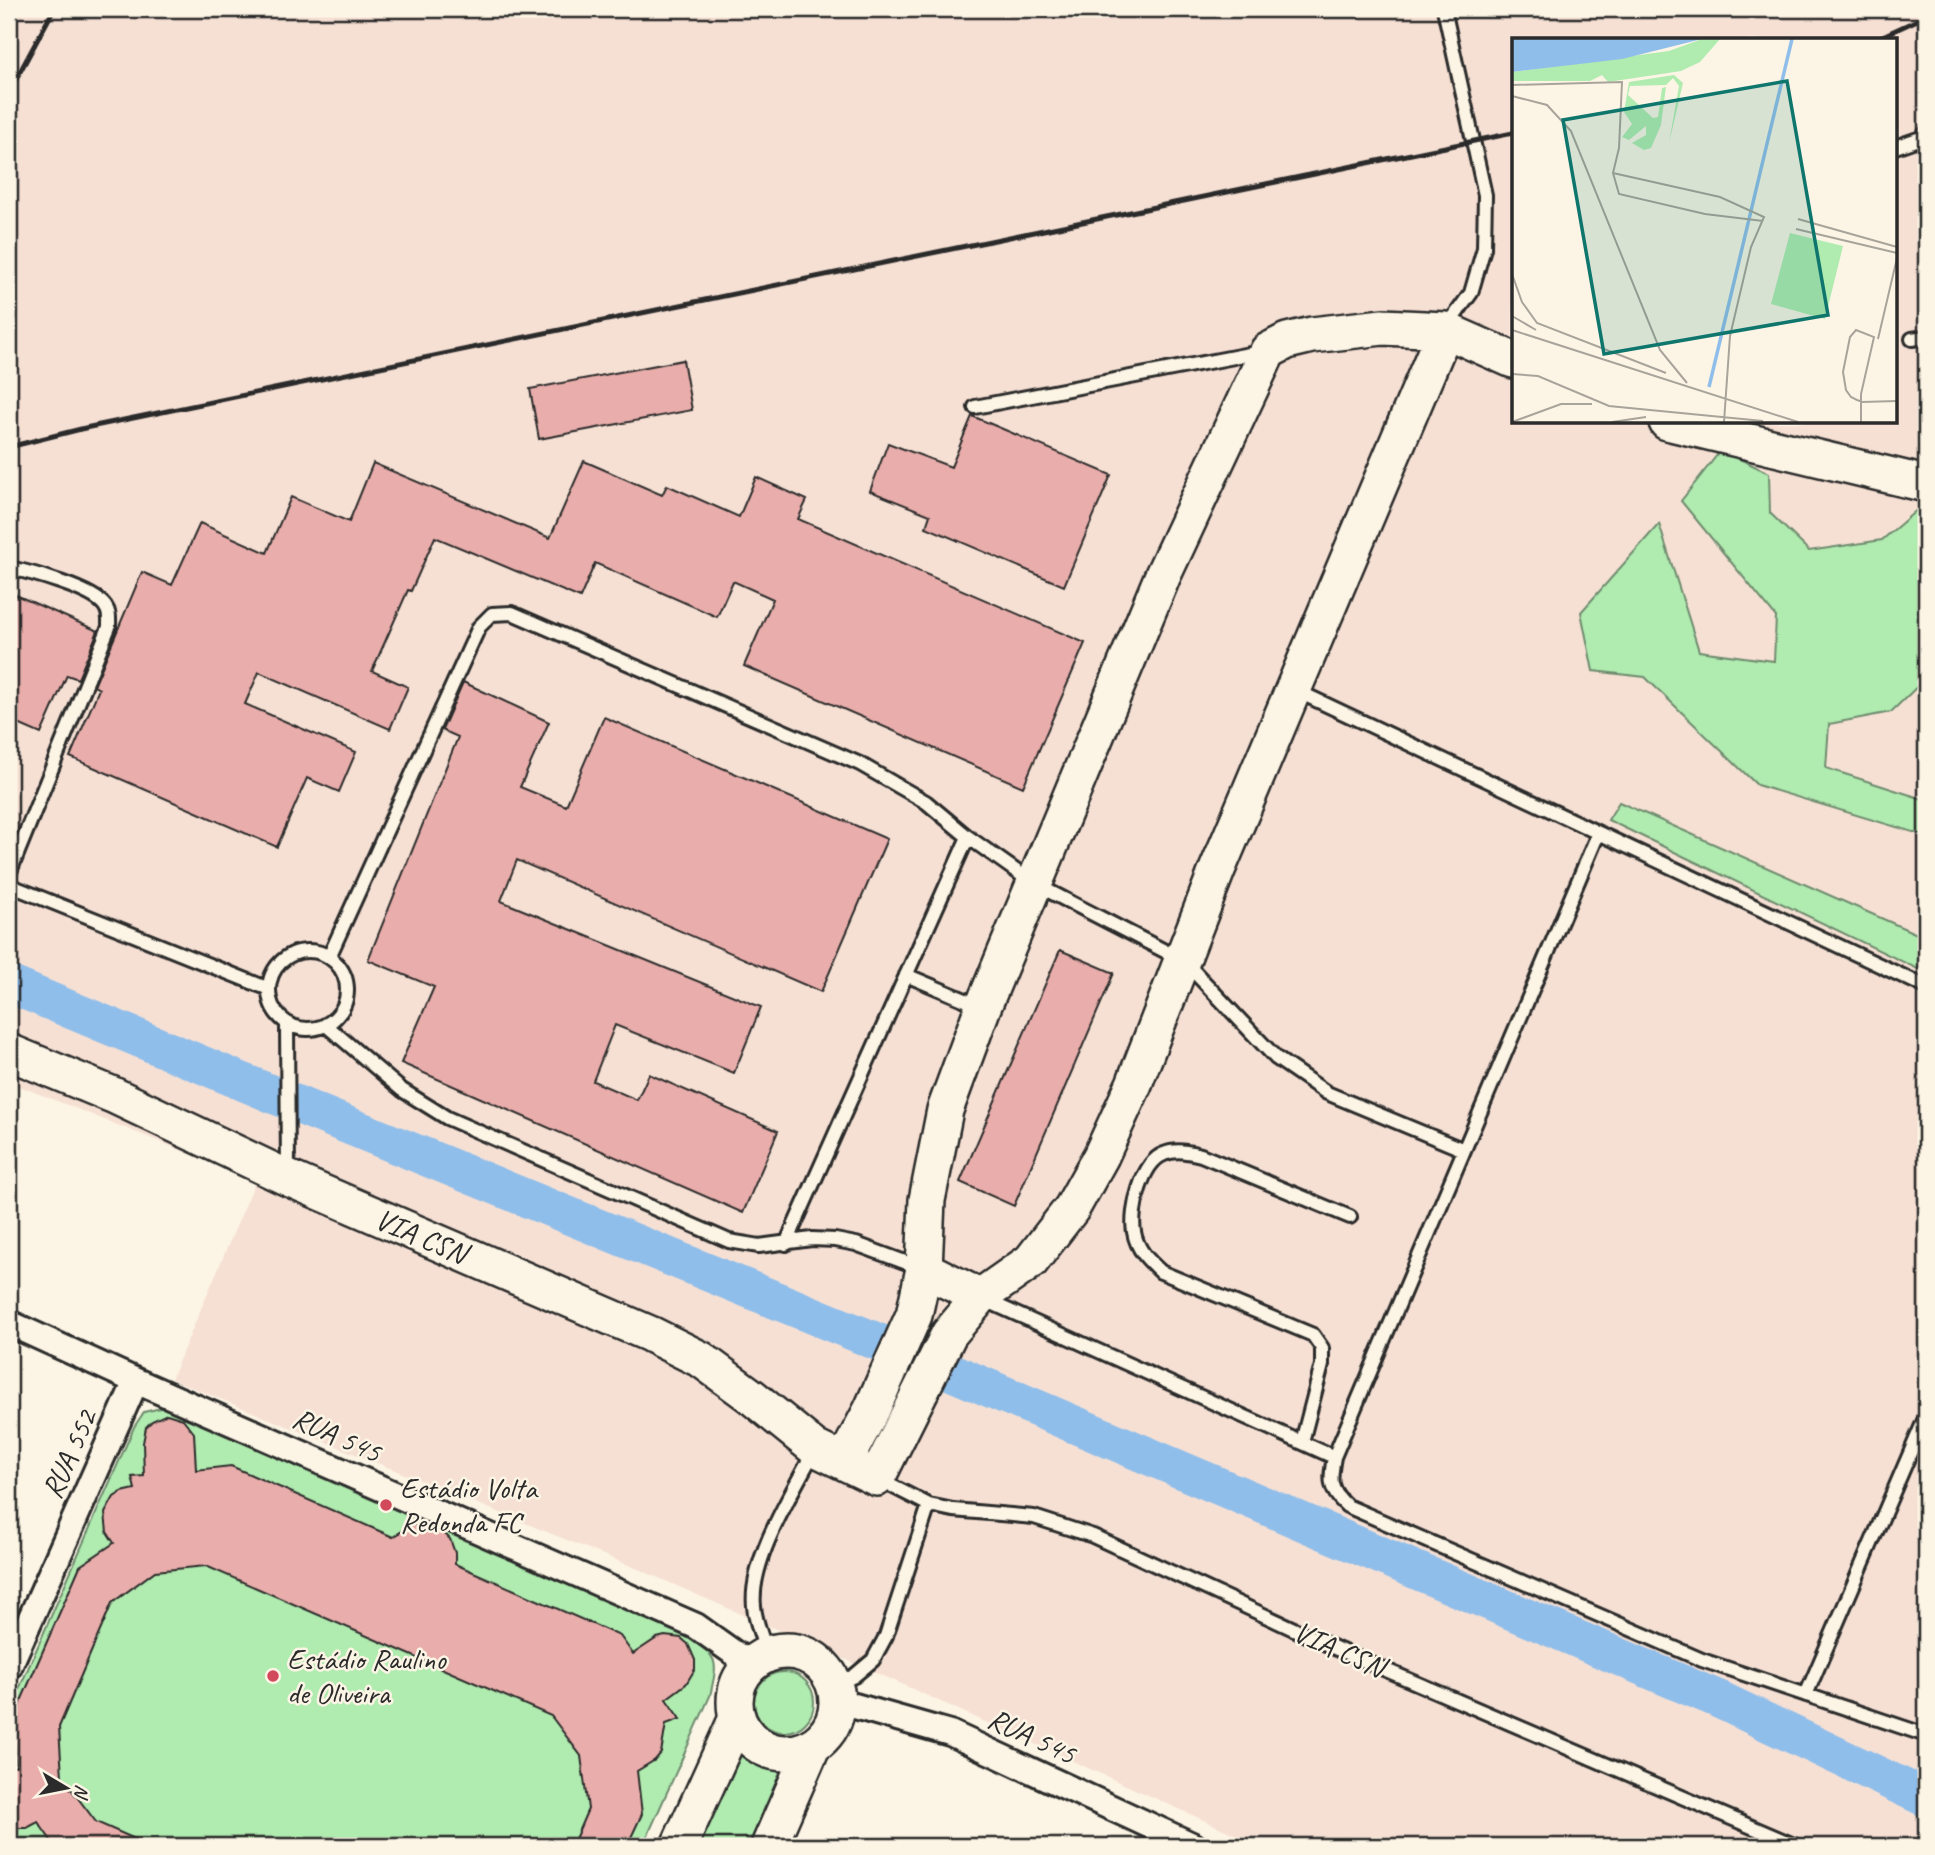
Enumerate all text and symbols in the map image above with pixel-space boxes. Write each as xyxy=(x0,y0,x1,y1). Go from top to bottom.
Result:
inset map xyxy=(1512,38,1896,424)
street label: VIA CSN xyxy=(370,1200,477,1274)
street label: RUA 545 xyxy=(287,1399,388,1472)
street label: RUA 552 xyxy=(33,1402,106,1504)
place label: Estádio Volta Redonda FC xyxy=(400,1469,539,1541)
marker: Estádio Volta Redonda FC xyxy=(378,1497,394,1513)
street label: VIA CSN xyxy=(1288,1612,1395,1688)
place label: Estádio Raulino de Oliveira xyxy=(287,1640,447,1712)
marker: Estádio Raulino de Oliveira xyxy=(265,1668,281,1684)
street label: RUA 545 xyxy=(982,1699,1083,1773)
north arrow xyxy=(32,1754,102,1824)
text: N xyxy=(68,1783,95,1802)

